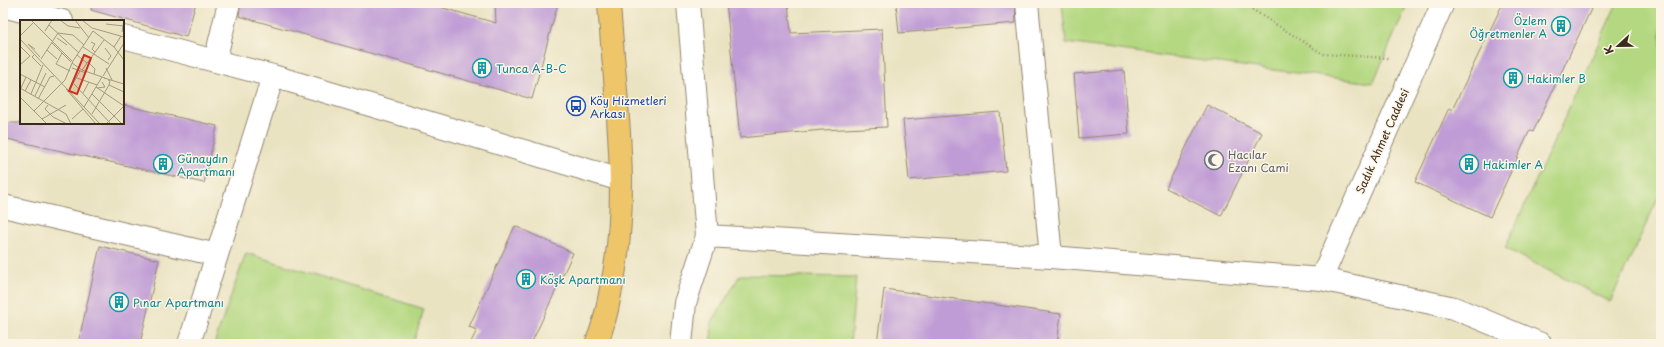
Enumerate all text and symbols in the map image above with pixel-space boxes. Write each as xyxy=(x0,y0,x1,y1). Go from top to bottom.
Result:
place label: Özlem Öğretmenler A xyxy=(1470,12,1548,42)
building icon: Özlem Öğretmenler A xyxy=(1550,15,1572,37)
inset map xyxy=(20,20,124,124)
north arrow xyxy=(1598,26,1638,66)
text: K xyxy=(1599,43,1618,57)
building icon: Tunca A-B-C xyxy=(471,57,493,79)
place label: Tunca A-B-C xyxy=(496,60,567,77)
building icon: Hakimler B xyxy=(1502,67,1524,89)
place label: Hakimler B xyxy=(1527,70,1586,87)
street label: Sadık Ahmet Caddesi xyxy=(1351,86,1413,196)
place label: Köy Hizmetleri Arkası xyxy=(590,92,667,122)
bus stop icon: Köy Hizmetleri Arkası xyxy=(565,95,587,117)
place label: Hacılar Ezanı Cami xyxy=(1228,146,1289,176)
mosque icon: Hacılar Ezanı Cami xyxy=(1203,149,1225,171)
place label: Günaydın Apartmanı xyxy=(177,150,235,180)
building icon: Günaydın Apartmanı xyxy=(152,153,174,175)
building icon: Hakimler A xyxy=(1458,153,1480,175)
place label: Hakimler A xyxy=(1483,156,1543,173)
building icon: Köşk Apartmanı xyxy=(515,268,537,290)
place label: Köşk Apartmanı xyxy=(540,271,626,288)
building icon: Pınar Apartmanı xyxy=(108,291,130,313)
place label: Pınar Apartmanı xyxy=(133,294,224,311)

